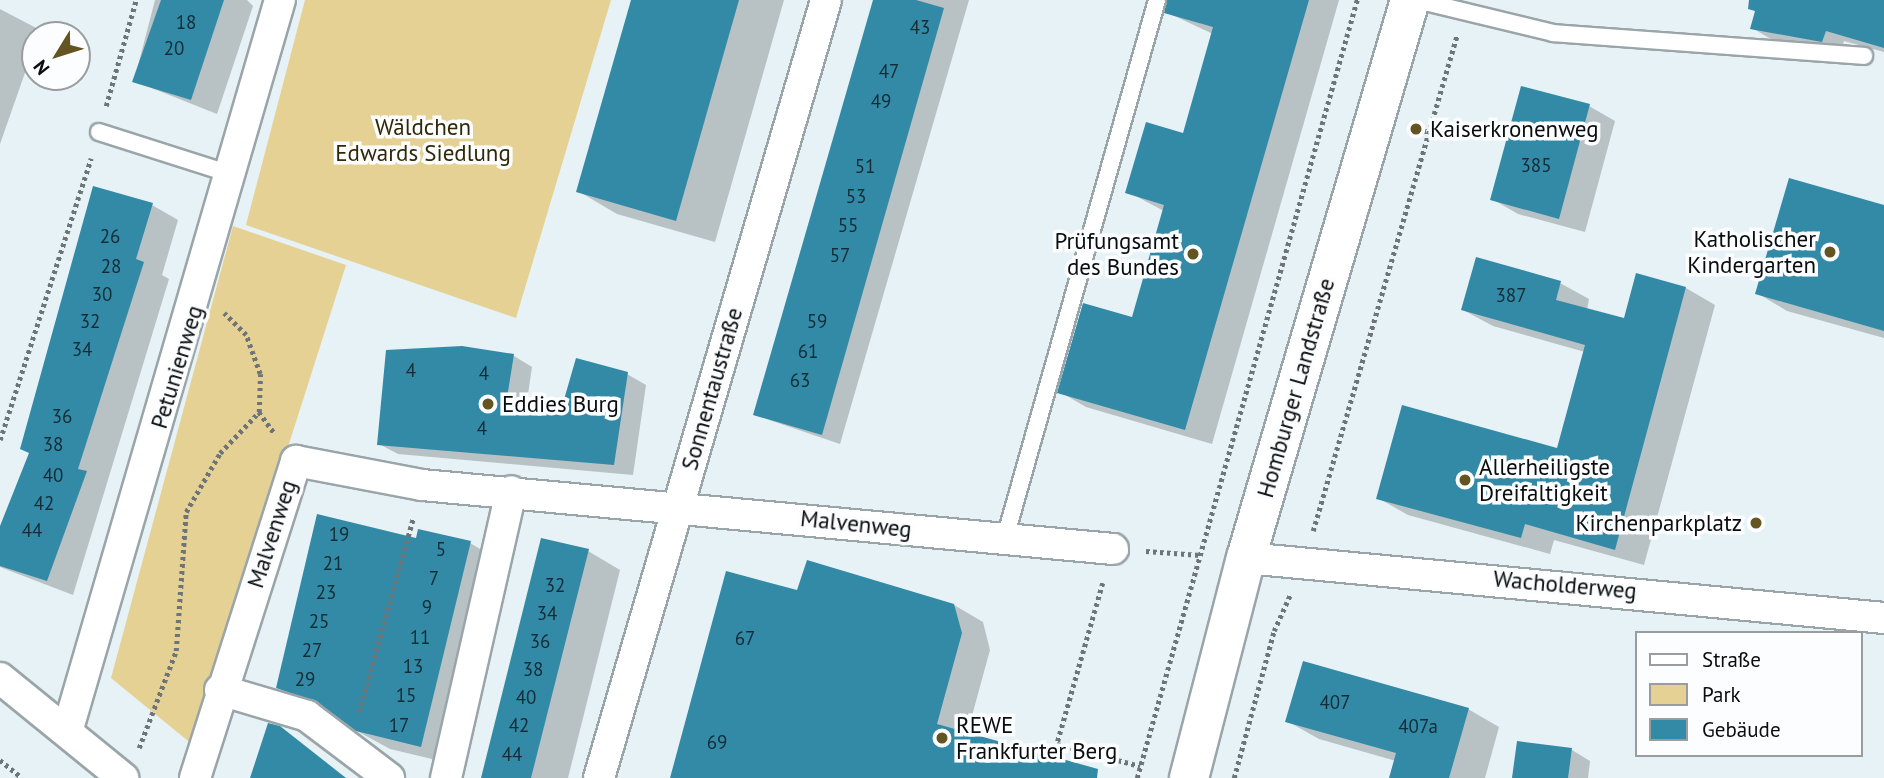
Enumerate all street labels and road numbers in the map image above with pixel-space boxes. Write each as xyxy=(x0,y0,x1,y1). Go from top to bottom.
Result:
street label: Homburger Landstraße xyxy=(1251,275,1341,501)
street label: Petunienweg xyxy=(145,302,209,432)
street label: Sonnentaustraße xyxy=(676,305,748,473)
street label: Malvenweg xyxy=(242,477,302,591)
street label: Malvenweg xyxy=(799,504,913,544)
street label: Wacholderweg xyxy=(1492,565,1638,605)

